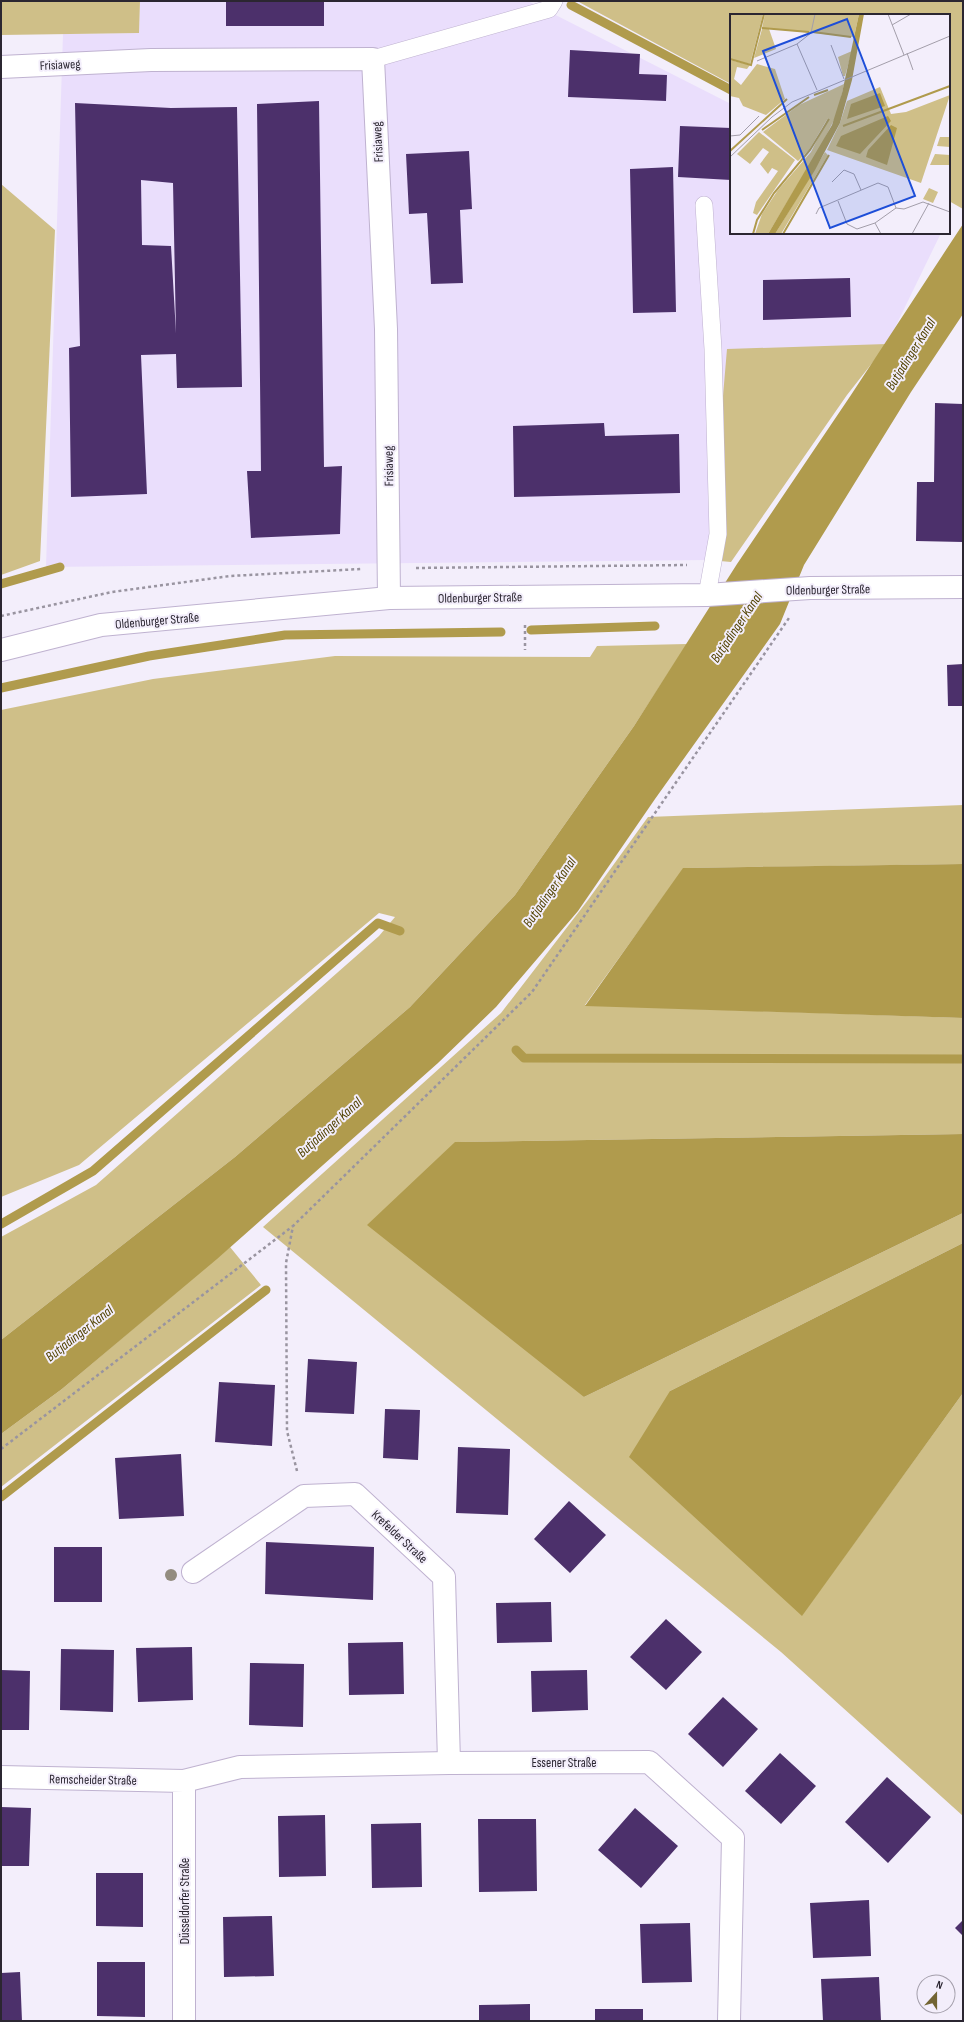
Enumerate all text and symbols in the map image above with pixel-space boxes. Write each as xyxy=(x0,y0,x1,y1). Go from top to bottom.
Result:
inset map xyxy=(730,14,950,234)
street label: Frisiaweg xyxy=(39,56,81,74)
street label: Frisiaweg xyxy=(369,121,387,163)
water label: Butjadinger Kanal xyxy=(882,315,939,393)
street label: Frisiaweg xyxy=(381,445,397,486)
street label: Oldenburger Straße xyxy=(786,581,870,599)
water label: Butjadinger Kanal xyxy=(707,588,766,666)
street label: Oldenburger Straße xyxy=(438,589,522,607)
street label: Oldenburger Straße xyxy=(114,609,200,633)
water label: Butjadinger Kanal xyxy=(519,854,580,930)
water label: Butjadinger Kanal xyxy=(293,1094,366,1161)
water label: Butjadinger Kanal xyxy=(42,1301,117,1365)
street label: Krefelder Straße xyxy=(368,1507,431,1567)
street label: Essener Straße xyxy=(531,1755,597,1771)
street label: Remscheider Straße xyxy=(49,1771,137,1789)
street label: Düsseldorfer Straße xyxy=(177,1858,193,1944)
north arrow xyxy=(916,1974,956,2014)
text: N xyxy=(934,1978,945,1992)

